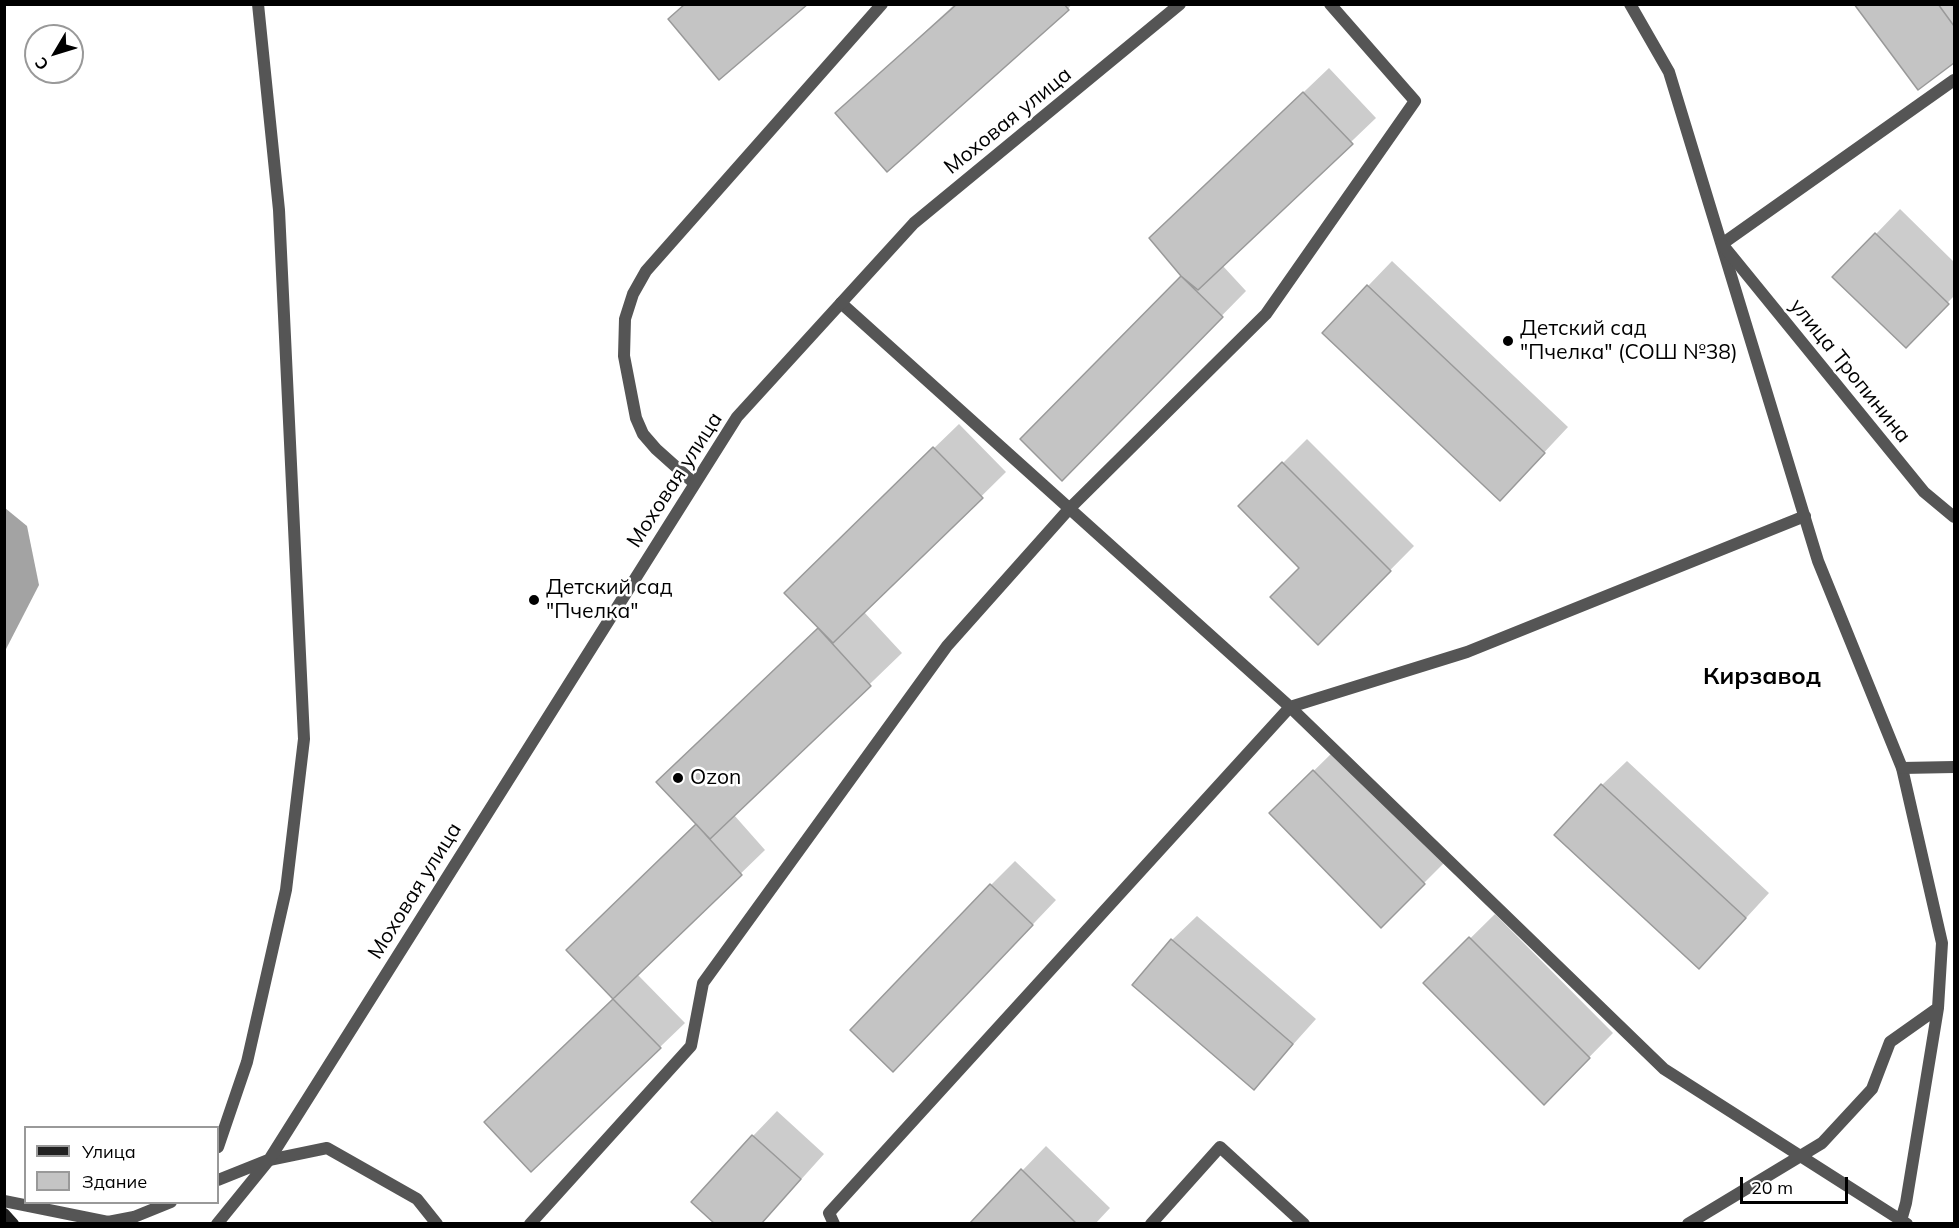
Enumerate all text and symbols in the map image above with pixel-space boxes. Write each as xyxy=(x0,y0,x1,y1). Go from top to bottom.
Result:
north arrow xyxy=(24,24,84,84)
text: С xyxy=(30,53,53,74)
street label: Моховая улица xyxy=(939,62,1077,180)
street label: улица Тропинина xyxy=(1784,294,1916,448)
place label: Детский сад "Пчелка" (СОШ №38) xyxy=(1520,316,1738,366)
marker: Детский сад "Пчелка" (СОШ №38) xyxy=(1501,334,1515,348)
street label: Моховая улица xyxy=(622,408,728,552)
place label: Детский сад "Пчелка" xyxy=(546,575,673,625)
marker: Детский сад "Пчелка" xyxy=(527,593,541,607)
district label: Кирзавод xyxy=(1703,663,1821,691)
place label: Ozon xyxy=(690,765,741,791)
marker: Ozon xyxy=(671,771,685,785)
street label: Моховая улица xyxy=(363,818,467,964)
legend xyxy=(24,1126,219,1204)
text: Улица xyxy=(82,1140,136,1163)
scale bar xyxy=(1743,1165,1851,1203)
text: Здание xyxy=(82,1170,147,1193)
text: 20 m xyxy=(1751,1176,1793,1199)

